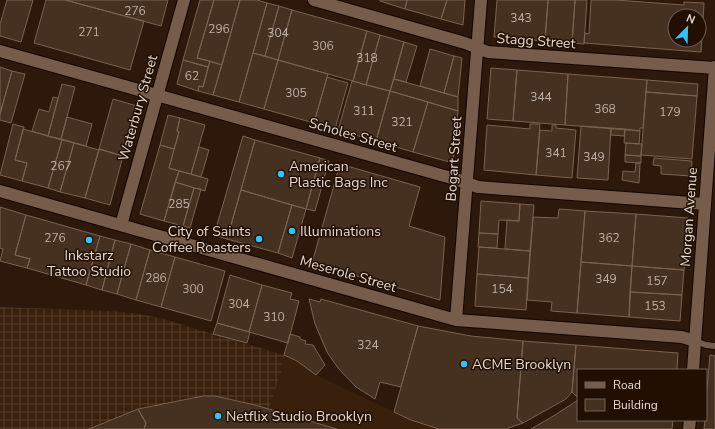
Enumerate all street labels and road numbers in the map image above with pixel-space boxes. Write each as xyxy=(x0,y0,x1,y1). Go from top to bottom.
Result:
street label: Stagg Street xyxy=(496,29,576,53)
street label: Waterbury Street xyxy=(114,53,162,163)
street label: Scholes Street xyxy=(307,113,399,157)
street label: Bogart Street xyxy=(442,116,466,202)
street label: Morgan Avenue xyxy=(676,167,702,267)
street label: Meserole Street xyxy=(297,251,399,297)

